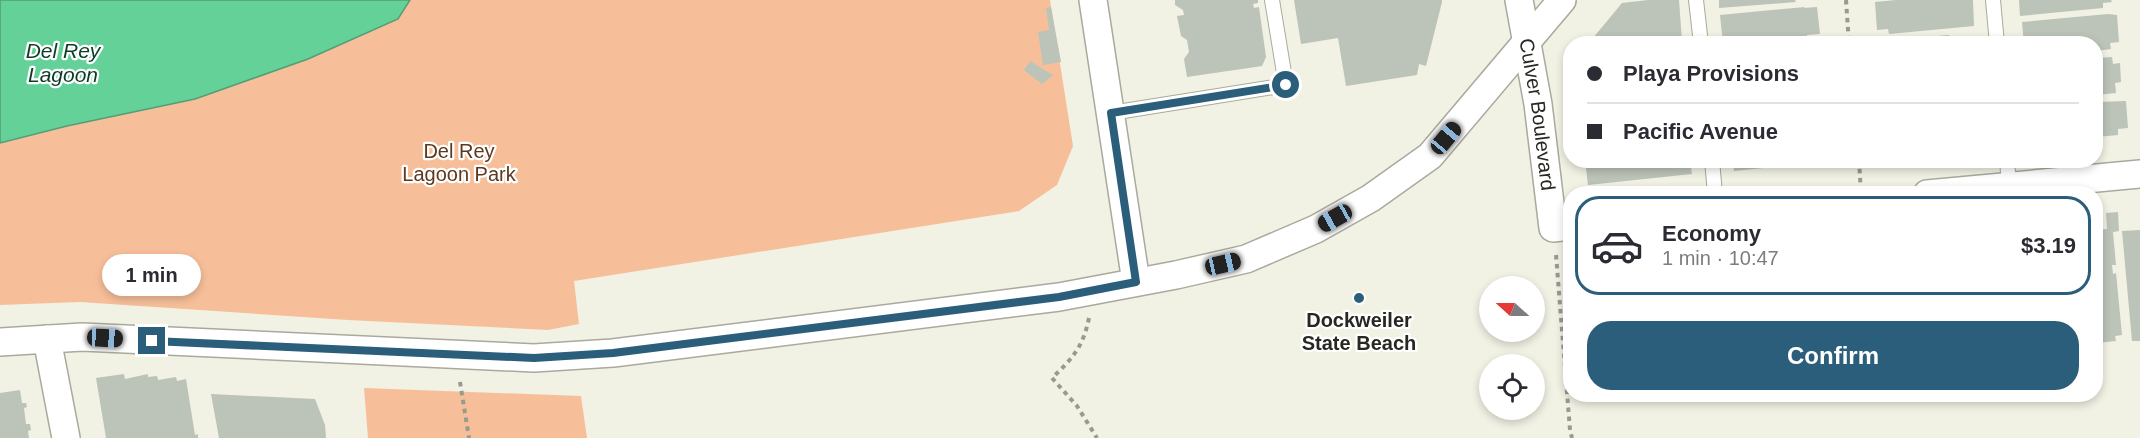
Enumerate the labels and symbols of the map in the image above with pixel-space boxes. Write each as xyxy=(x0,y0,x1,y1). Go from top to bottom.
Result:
street label: Culver Boulevard xyxy=(1515,37,1559,192)
water label: Del Rey Lagoon xyxy=(26,39,102,86)
route start xyxy=(1272,71,1299,98)
car xyxy=(1428,118,1464,158)
park label: Del Rey Lagoon Park xyxy=(402,140,517,185)
car xyxy=(1315,201,1355,235)
car xyxy=(1203,251,1243,277)
callout: 1 min xyxy=(102,254,201,296)
north arrow xyxy=(1479,276,1545,342)
marker: Dockweiler State Beach xyxy=(1352,291,1366,305)
place label: Dockweiler State Beach xyxy=(1302,309,1416,354)
route end xyxy=(138,327,165,354)
car xyxy=(87,328,123,348)

